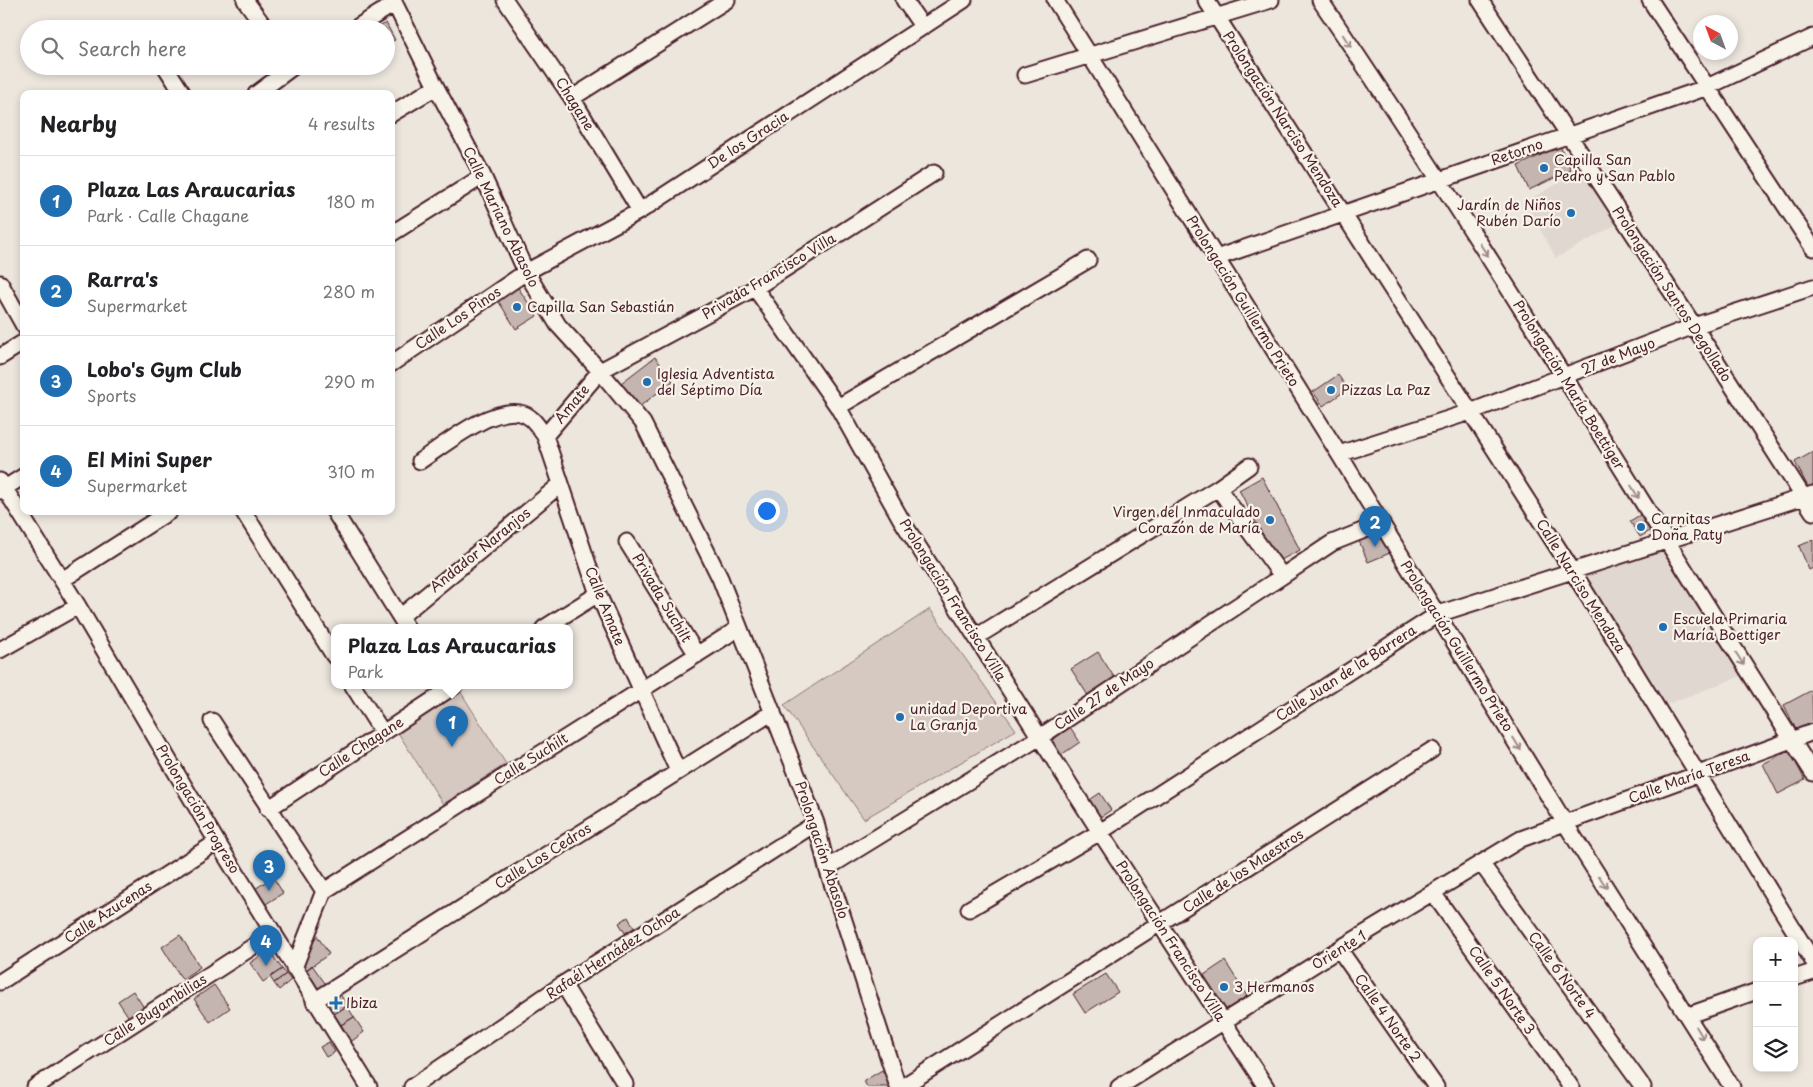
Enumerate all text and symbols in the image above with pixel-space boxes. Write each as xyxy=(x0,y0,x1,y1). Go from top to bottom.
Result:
north arrow xyxy=(1693,15,1738,60)
search box xyxy=(20,20,395,75)
street label: Prolongación Narciso Mendoza xyxy=(1218,26,1349,212)
one-way arrow xyxy=(1343,33,1353,47)
icon: search xyxy=(38,34,66,62)
text: Search here xyxy=(78,34,187,62)
street label: Chagane xyxy=(551,73,600,135)
street label: De los Gracia xyxy=(703,105,793,174)
text: Nearby xyxy=(40,107,117,139)
text: 4 results xyxy=(308,111,375,135)
street label: Retorno xyxy=(1488,133,1546,170)
street label: Calle Mariano Abasolo xyxy=(458,143,545,291)
place label: Capilla San Pedro y San Pablo xyxy=(1554,149,1675,186)
marker: Capilla San Pedro y San Pablo xyxy=(1538,162,1550,174)
text: Plaza Las Araucarias xyxy=(87,175,295,203)
text: 1 xyxy=(52,189,60,213)
text: 180 m xyxy=(327,189,375,213)
place label: Jardín de Niños Rubén Darío xyxy=(1457,194,1561,231)
street label: Prolongación Santos Degollado xyxy=(1608,202,1737,386)
text: Park · Calle Chagane xyxy=(87,203,249,227)
marker: Jardín de Niños Rubén Darío xyxy=(1565,207,1577,219)
street label: Prolongación Guillermo Prieto xyxy=(1182,211,1305,391)
street label: Privada Francisco Villa xyxy=(698,227,840,324)
one-way arrow xyxy=(1479,243,1489,257)
text: Rarra's xyxy=(87,265,158,293)
text: 2 xyxy=(50,279,62,303)
text: 280 m xyxy=(323,279,375,303)
street label: Calle Los Pinos xyxy=(410,281,505,354)
text: Supermarket xyxy=(87,293,187,317)
place label: Capilla San Sebastián xyxy=(527,296,675,317)
street label: Prolongación María Boettiger xyxy=(1508,296,1631,474)
marker: Capilla San Sebastián xyxy=(511,301,523,313)
street label: 27 de Mayo xyxy=(1578,332,1658,379)
text: Lobo's Gym Club xyxy=(87,355,242,383)
place label: Iglesia Adventista del Séptimo Día xyxy=(657,363,775,400)
text: 3 xyxy=(51,369,61,393)
text: 290 m xyxy=(324,369,375,393)
marker: Iglesia Adventista del Séptimo Día xyxy=(641,376,653,388)
place label: Pizzas La Paz xyxy=(1341,379,1430,400)
street label: Amate xyxy=(549,380,594,428)
text: Sports xyxy=(87,383,136,407)
marker: Pizzas La Paz xyxy=(1325,384,1337,396)
text: El Mini Super xyxy=(87,445,212,473)
text: 4 xyxy=(51,459,61,483)
text: 310 m xyxy=(327,459,375,483)
text: Supermarket xyxy=(87,473,187,497)
one-way arrow xyxy=(1630,484,1640,498)
your location xyxy=(754,498,780,524)
place label: Virgen del Inmaculado Corazón de María xyxy=(1113,501,1260,538)
street label: Andador Naranjos xyxy=(425,502,535,597)
pin: 2 xyxy=(1359,506,1391,547)
place label: Carnitas Doña Paty xyxy=(1651,508,1723,545)
street label: Prolongación Francisco Villa xyxy=(895,514,1013,686)
marker: Virgen del Inmaculado Corazón de María xyxy=(1264,514,1276,526)
street label: Calle Narciso Mendoza xyxy=(1532,515,1631,657)
marker: Carnitas Doña Paty xyxy=(1635,521,1647,533)
street label: Privada Suchilt xyxy=(628,549,697,646)
street label: Prolongación Guillermo Prieto xyxy=(1396,556,1519,736)
street label: Calle Amate xyxy=(580,563,631,648)
place label: Escuela Primaria María Boettiger xyxy=(1673,608,1787,645)
street label: Calle Juan de la Barrera xyxy=(1271,619,1421,726)
marker: Escuela Primaria María Boettiger xyxy=(1657,621,1669,633)
popup xyxy=(331,624,573,689)
text: Plaza Las Araucarias xyxy=(348,631,556,659)
one-way arrow xyxy=(1736,651,1746,665)
street label: Calle 27 de Mayo xyxy=(1049,652,1158,735)
text: Park xyxy=(348,659,384,683)
place label: unidad Deportiva La Granja xyxy=(910,698,1027,735)
pin: 1 xyxy=(436,706,468,747)
street label: Calle Chagane xyxy=(314,711,408,782)
marker: unidad Deportiva La Granja xyxy=(894,711,906,723)
street label: Calle Suchilt xyxy=(490,727,572,790)
one-way arrow xyxy=(1512,736,1522,750)
street label: Prolongación Progreso xyxy=(151,740,246,878)
street label: Calle María Teresa xyxy=(1625,745,1753,808)
street label: Prolongación Abasolo xyxy=(790,778,855,921)
street label: Calle Los Cedros xyxy=(490,817,595,894)
street label: Calle de los Maestros xyxy=(1178,823,1307,918)
pin: 3 xyxy=(253,850,285,891)
street label: Prolongación Francisco Villa xyxy=(1111,856,1232,1026)
one-way arrow xyxy=(1598,874,1608,888)
street label: Calle Azucenas xyxy=(60,875,156,948)
street label: Rafaél Hernádez Ochoa xyxy=(542,901,684,1004)
pin: 4 xyxy=(250,925,282,966)
street label: Oriente 1 xyxy=(1307,925,1370,975)
street label: Calle 6 Norte 4 xyxy=(1524,927,1601,1023)
map controls xyxy=(1753,937,1798,1072)
button: + xyxy=(1753,937,1798,982)
street label: Calle 5 Norte 3 xyxy=(1464,941,1541,1038)
street label: Calle Bugambilias xyxy=(99,968,210,1051)
street label: Calle 4 Norte 2 xyxy=(1350,969,1427,1066)
place label: 3 Hermanos xyxy=(1234,976,1314,997)
marker: 3 Hermanos xyxy=(1218,981,1230,993)
button: − xyxy=(1753,982,1798,1027)
place label: Ibiza xyxy=(346,992,378,1013)
marker: Ibiza xyxy=(330,997,342,1009)
one-way arrow xyxy=(1695,1026,1705,1040)
button: layers xyxy=(1753,1027,1798,1072)

